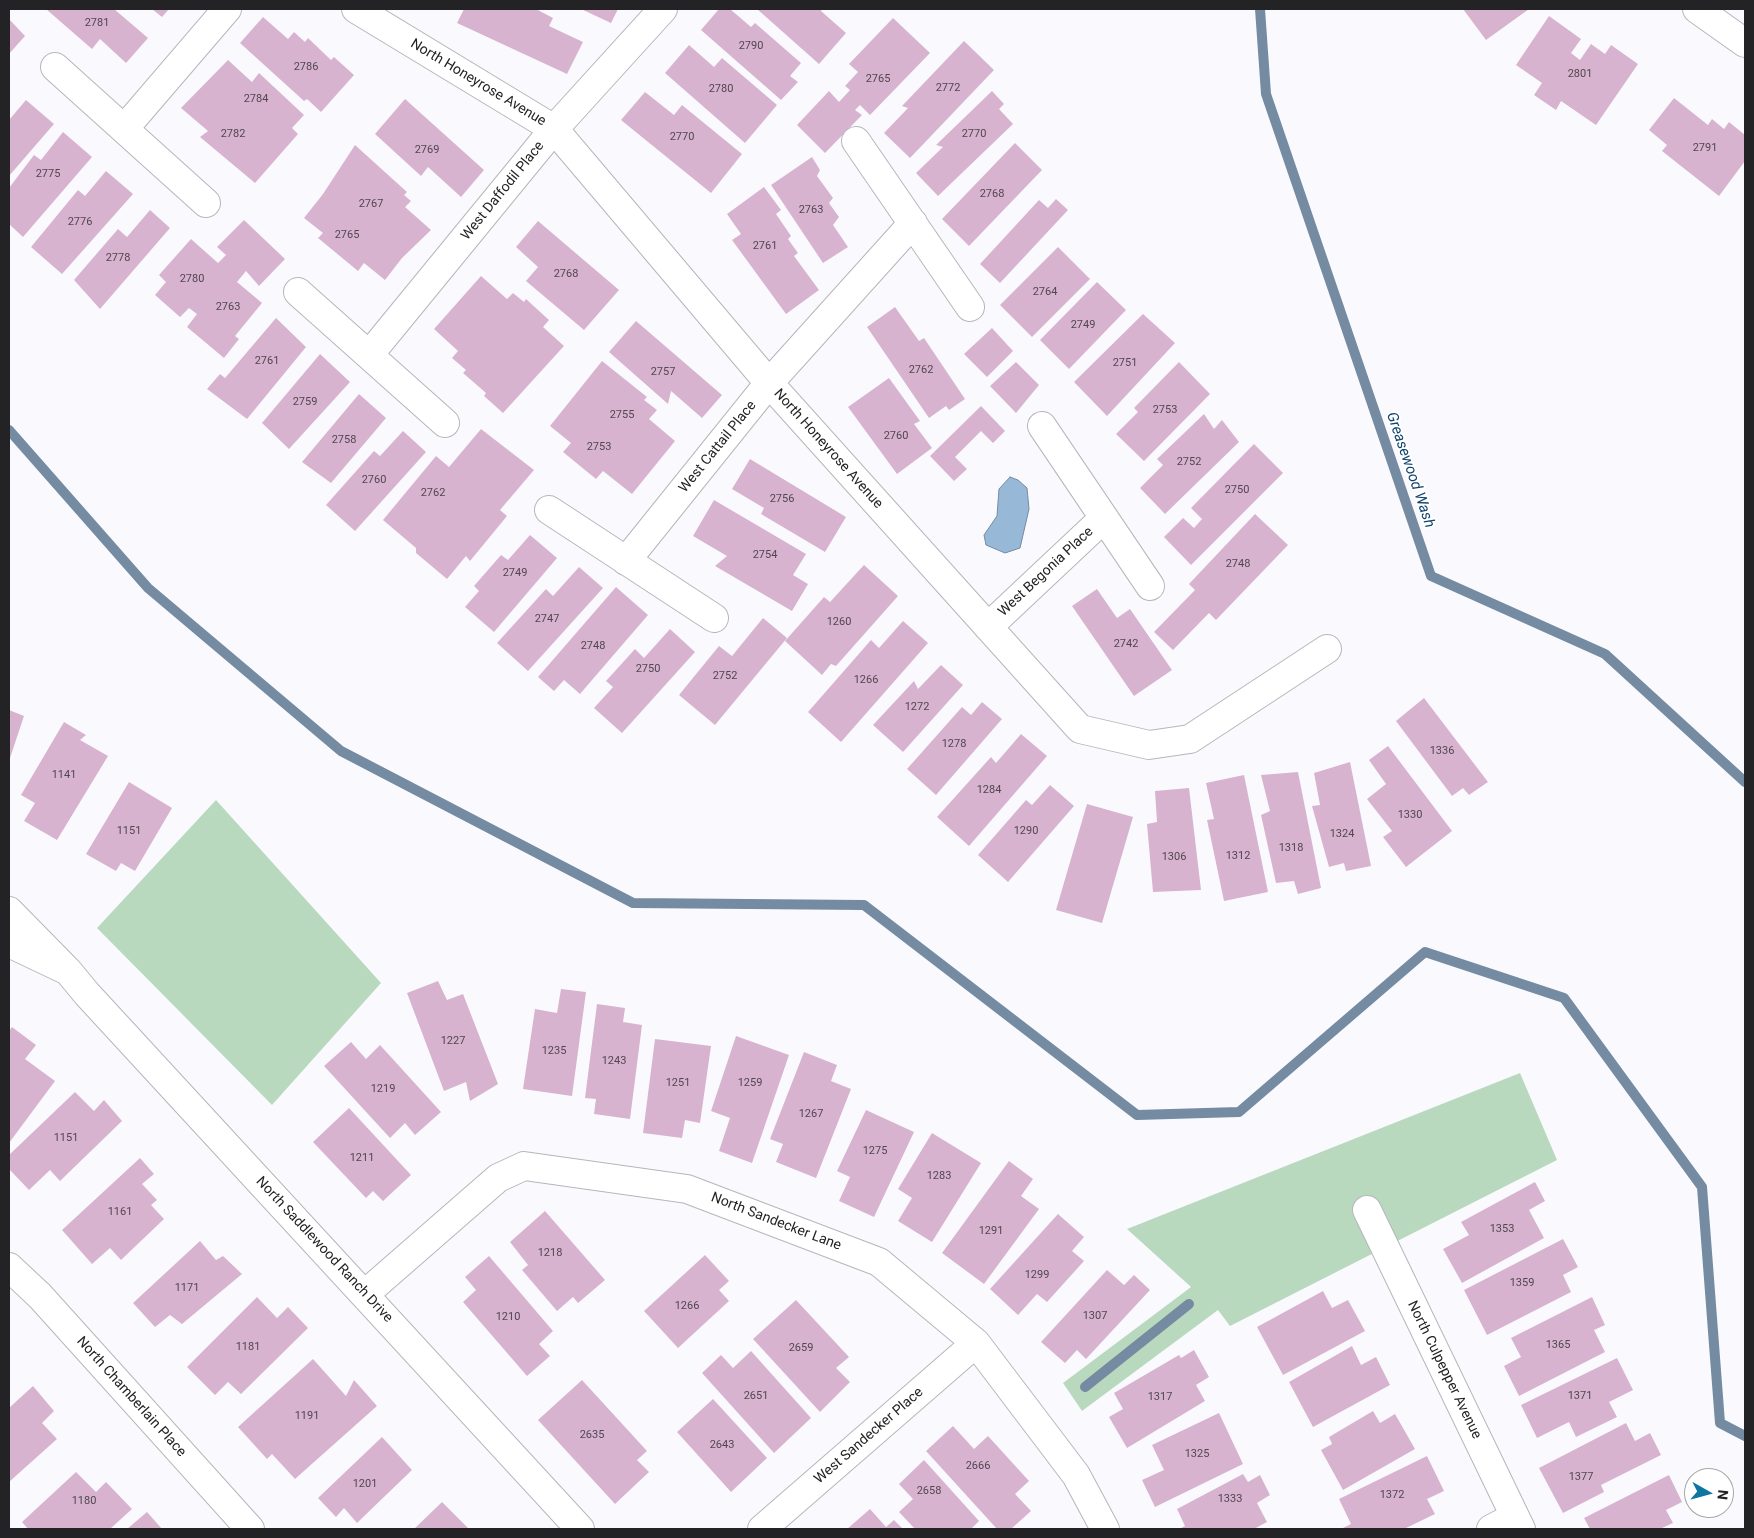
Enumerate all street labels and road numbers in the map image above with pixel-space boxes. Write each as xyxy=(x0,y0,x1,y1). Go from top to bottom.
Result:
street label: North Honeyrose Avenue xyxy=(407,36,549,130)
street label: West Daffodil Place xyxy=(458,138,548,244)
street label: North Honeyrose Avenue xyxy=(770,386,886,512)
street label: West Cattail Place xyxy=(676,398,760,496)
street label: West Begonia Place xyxy=(995,524,1097,620)
street label: North Saddlewood Ranch Drive xyxy=(252,1174,396,1326)
street label: North Sandecker Lane xyxy=(709,1189,843,1255)
street label: North Culpepper Avenue xyxy=(1403,1298,1485,1442)
street label: North Chamberlain Place xyxy=(73,1333,189,1461)
street label: West Sandecker Place xyxy=(811,1384,927,1488)

